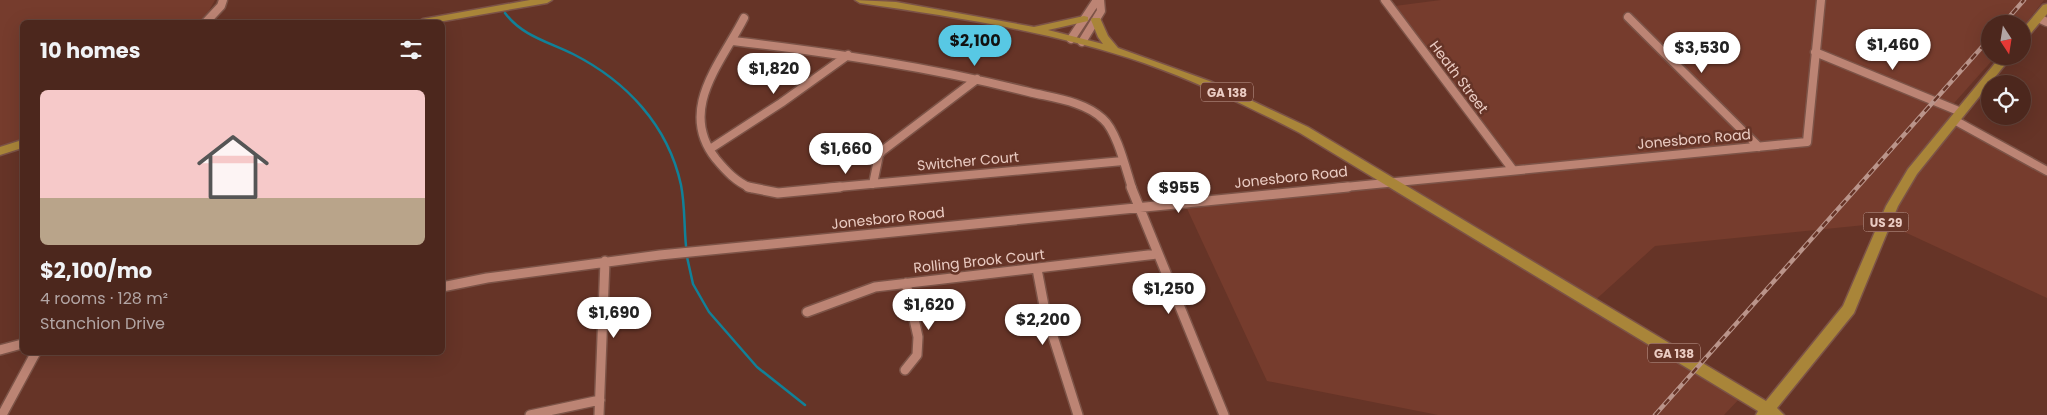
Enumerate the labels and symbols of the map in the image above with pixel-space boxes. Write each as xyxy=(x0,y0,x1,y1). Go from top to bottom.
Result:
north arrow xyxy=(1981,15,2031,65)
pin: $2,100 xyxy=(934,24,1016,67)
pin: $1,460 xyxy=(1852,28,1934,71)
pin: $3,530 xyxy=(1661,32,1743,74)
street label: Heath Street xyxy=(1425,36,1493,118)
pin: $1,820 xyxy=(733,52,815,95)
road number: GA 138 xyxy=(1201,82,1253,101)
street label: Jonesboro Road xyxy=(1636,124,1752,154)
pin: $1,660 xyxy=(805,132,887,175)
street label: Switcher Court xyxy=(916,147,1020,175)
street label: Jonesboro Road xyxy=(1233,161,1349,193)
pin: $955 xyxy=(1149,172,1209,214)
street label: Jonesboro Road xyxy=(830,202,946,234)
road number: US 29 xyxy=(1864,212,1908,232)
street label: Rolling Brook Court xyxy=(912,244,1046,278)
pin: $1,250 xyxy=(1128,272,1210,315)
pin: $1,620 xyxy=(888,288,970,331)
pin: $1,690 xyxy=(573,296,655,339)
pin: $2,200 xyxy=(1002,304,1084,346)
road number: GA 138 xyxy=(1648,343,1700,362)

